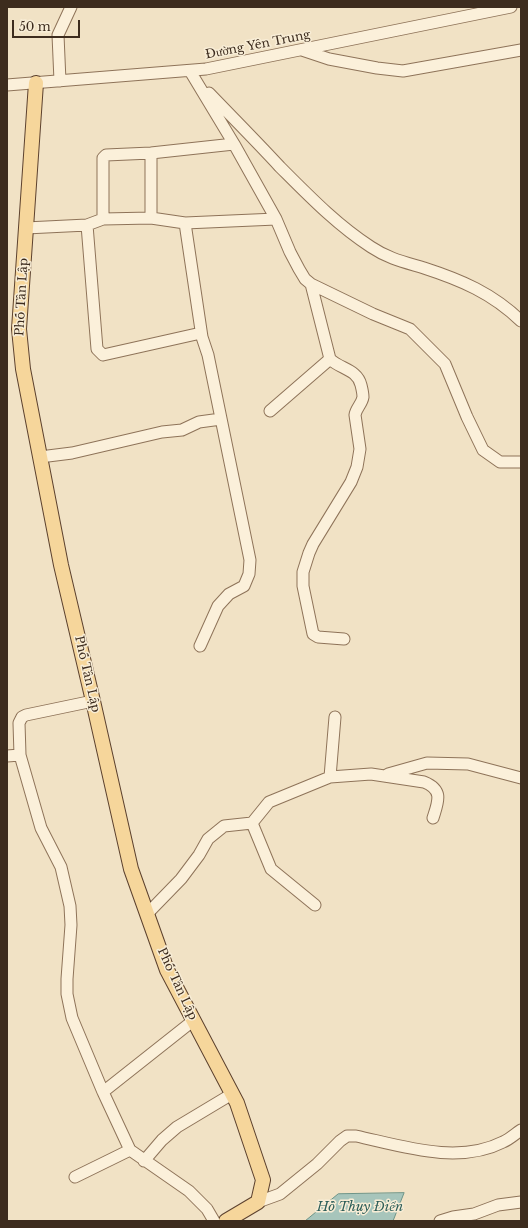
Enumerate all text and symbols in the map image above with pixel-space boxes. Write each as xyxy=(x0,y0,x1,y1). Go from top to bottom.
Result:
scale bar xyxy=(14,12,82,38)
text: 50 m xyxy=(19,19,51,34)
street label: Đường Yên Trung xyxy=(204,28,312,62)
street label: Phố Tân Lập xyxy=(13,258,31,336)
street label: Phố Tân Lập xyxy=(71,634,103,714)
street label: Phố Tân Lập xyxy=(154,946,200,1022)
water label: Hồ Thụy Điển xyxy=(317,1199,403,1215)

